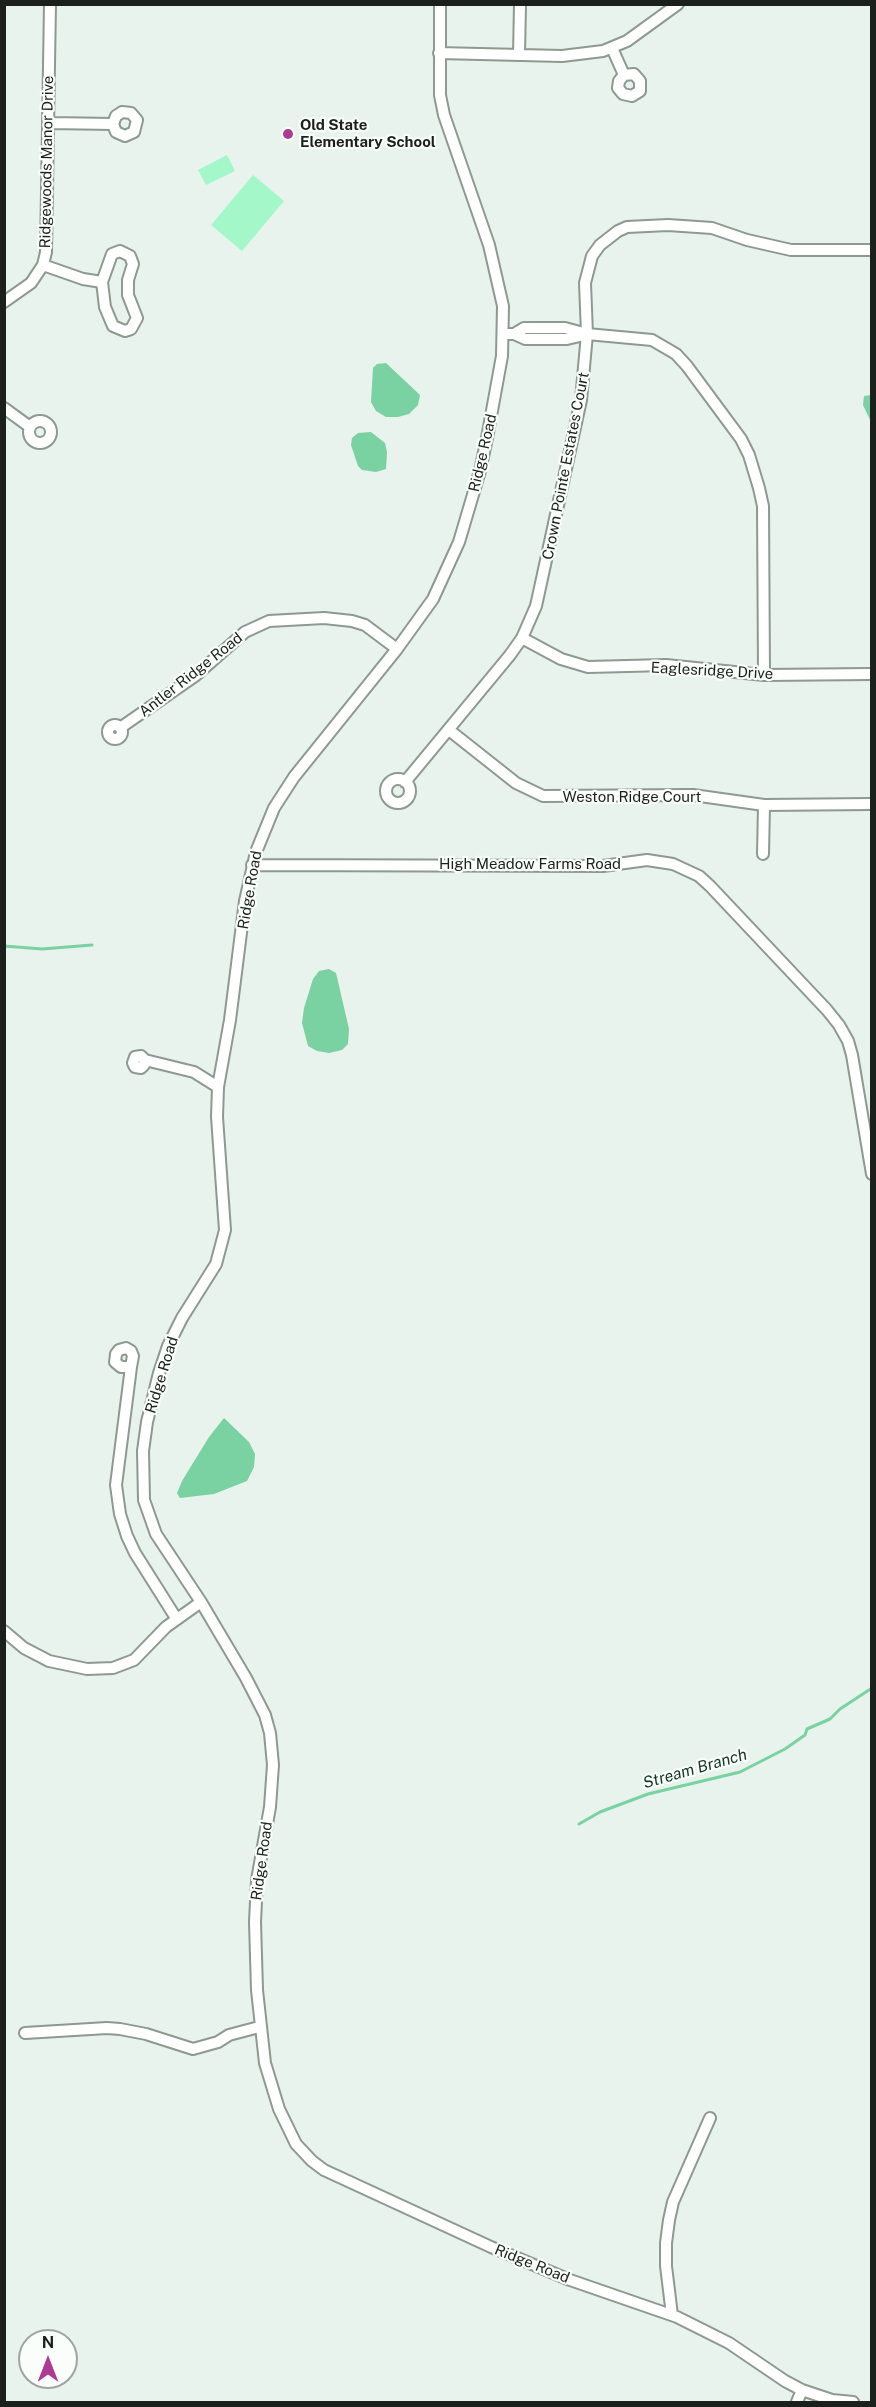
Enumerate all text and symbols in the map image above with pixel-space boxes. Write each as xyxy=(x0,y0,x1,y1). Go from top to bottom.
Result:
street label: Ridgewoods Manor Drive xyxy=(36,75,58,249)
place label: Old State Elementary School xyxy=(300,116,436,151)
marker: Old State Elementary School xyxy=(281,127,295,141)
street label: Crown Pointe Estates Court xyxy=(539,371,593,561)
street label: Ridge Road xyxy=(465,412,501,494)
street label: Antler Ridge Road xyxy=(136,629,246,721)
street label: Eaglesridge Drive xyxy=(650,659,774,683)
street label: Weston Ridge Court xyxy=(563,788,701,806)
street label: Ridge Road xyxy=(234,849,266,931)
street label: High Meadow Farms Road xyxy=(439,855,621,873)
street label: Ridge Road xyxy=(142,1334,182,1416)
water label: Stream Branch xyxy=(641,1745,749,1793)
street label: Ridge Road xyxy=(248,1820,276,1902)
street label: Ridge Road xyxy=(492,2241,572,2287)
north arrow xyxy=(18,2329,78,2389)
text: N xyxy=(42,2333,54,2352)

